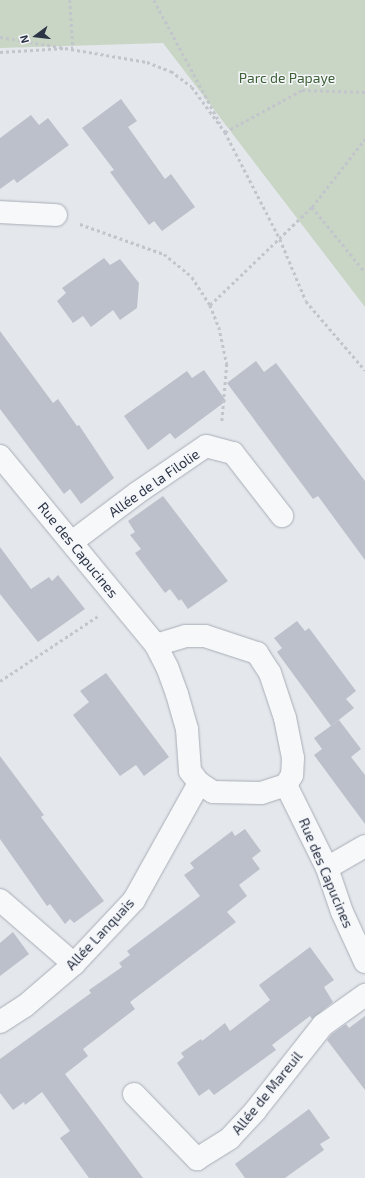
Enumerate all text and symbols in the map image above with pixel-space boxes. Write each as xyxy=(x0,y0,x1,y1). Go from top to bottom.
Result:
north arrow xyxy=(16,16,56,56)
text: N xyxy=(17,34,31,45)
park label: Parc de Papaye xyxy=(239,70,335,86)
street label: Allée de la Filolie xyxy=(105,445,203,521)
street label: Rue des Capucines xyxy=(34,499,122,601)
street label: Rue des Capucines xyxy=(295,815,357,931)
street label: Allée Lanquais xyxy=(62,894,138,974)
street label: Allée de Mareuil xyxy=(228,1048,306,1138)

